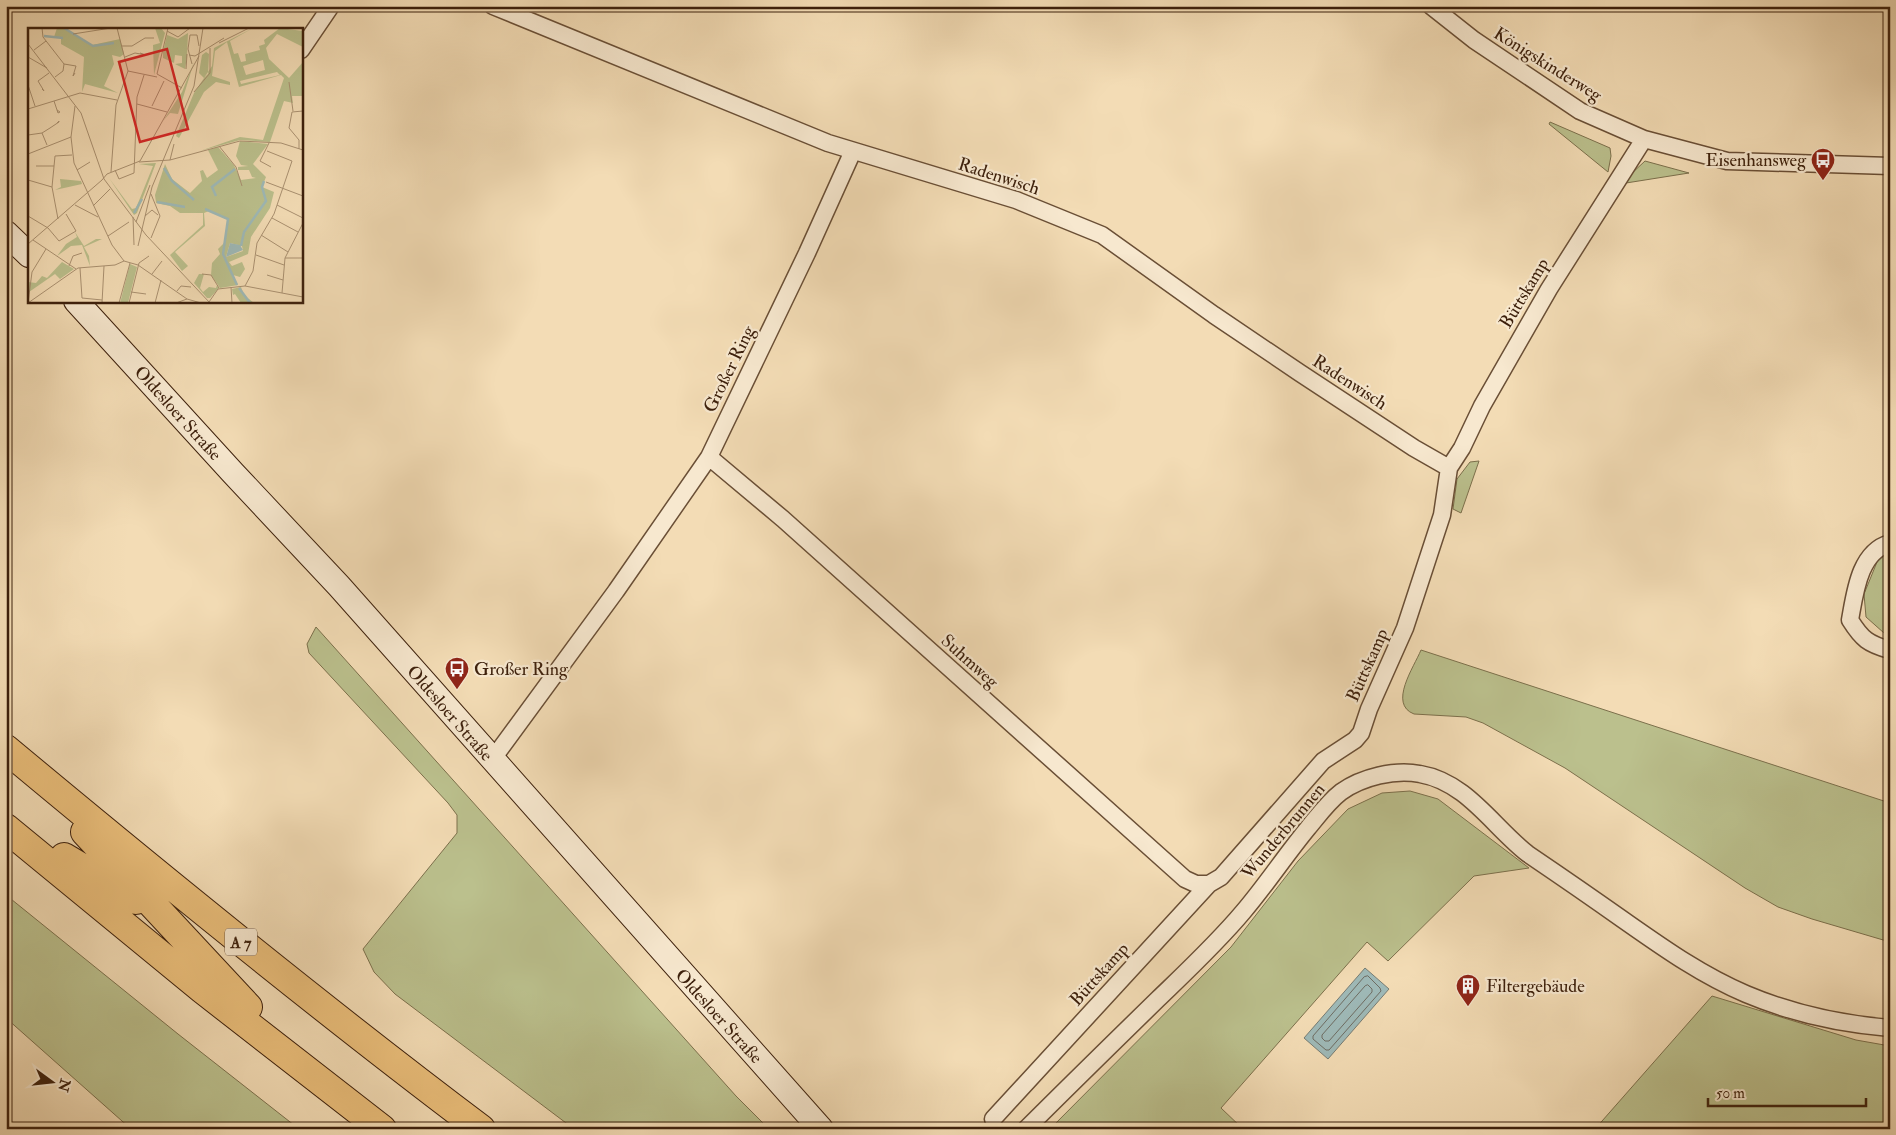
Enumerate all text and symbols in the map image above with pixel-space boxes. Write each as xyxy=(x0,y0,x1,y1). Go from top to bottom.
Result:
street label: Königskinderweg xyxy=(1489,22,1607,107)
inset map xyxy=(28,28,302,302)
bus stop icon: Eisenhansweg xyxy=(1810,147,1836,181)
place label: Eisenhansweg xyxy=(1706,149,1807,172)
street label: Radenwisch xyxy=(955,152,1043,201)
street label: Büttskamp xyxy=(1495,254,1554,333)
street label: Großer Ring xyxy=(699,321,761,416)
street label: Radenwisch xyxy=(1308,350,1392,415)
street label: Oldesloer Straße xyxy=(129,361,227,466)
street label: Büttskamp xyxy=(1341,625,1394,705)
street label: Suhmweg xyxy=(936,629,1004,694)
bus stop icon: Großer Ring xyxy=(444,656,470,690)
place label: Großer Ring xyxy=(474,658,569,681)
street label: Oldesloer Straße xyxy=(402,661,498,767)
street label: Wunderbrunnen xyxy=(1236,778,1330,885)
road number: A 7 xyxy=(225,929,257,956)
street label: Büttskamp xyxy=(1065,938,1134,1011)
street label: Oldesloer Straße xyxy=(670,964,768,1069)
building icon: Filtergebäude xyxy=(1455,973,1481,1007)
place label: Filtergebäude xyxy=(1486,975,1585,998)
north arrow xyxy=(28,1058,78,1108)
scale bar xyxy=(1708,1075,1866,1107)
text: N xyxy=(54,1076,74,1094)
text: 50 m xyxy=(1716,1084,1745,1103)

